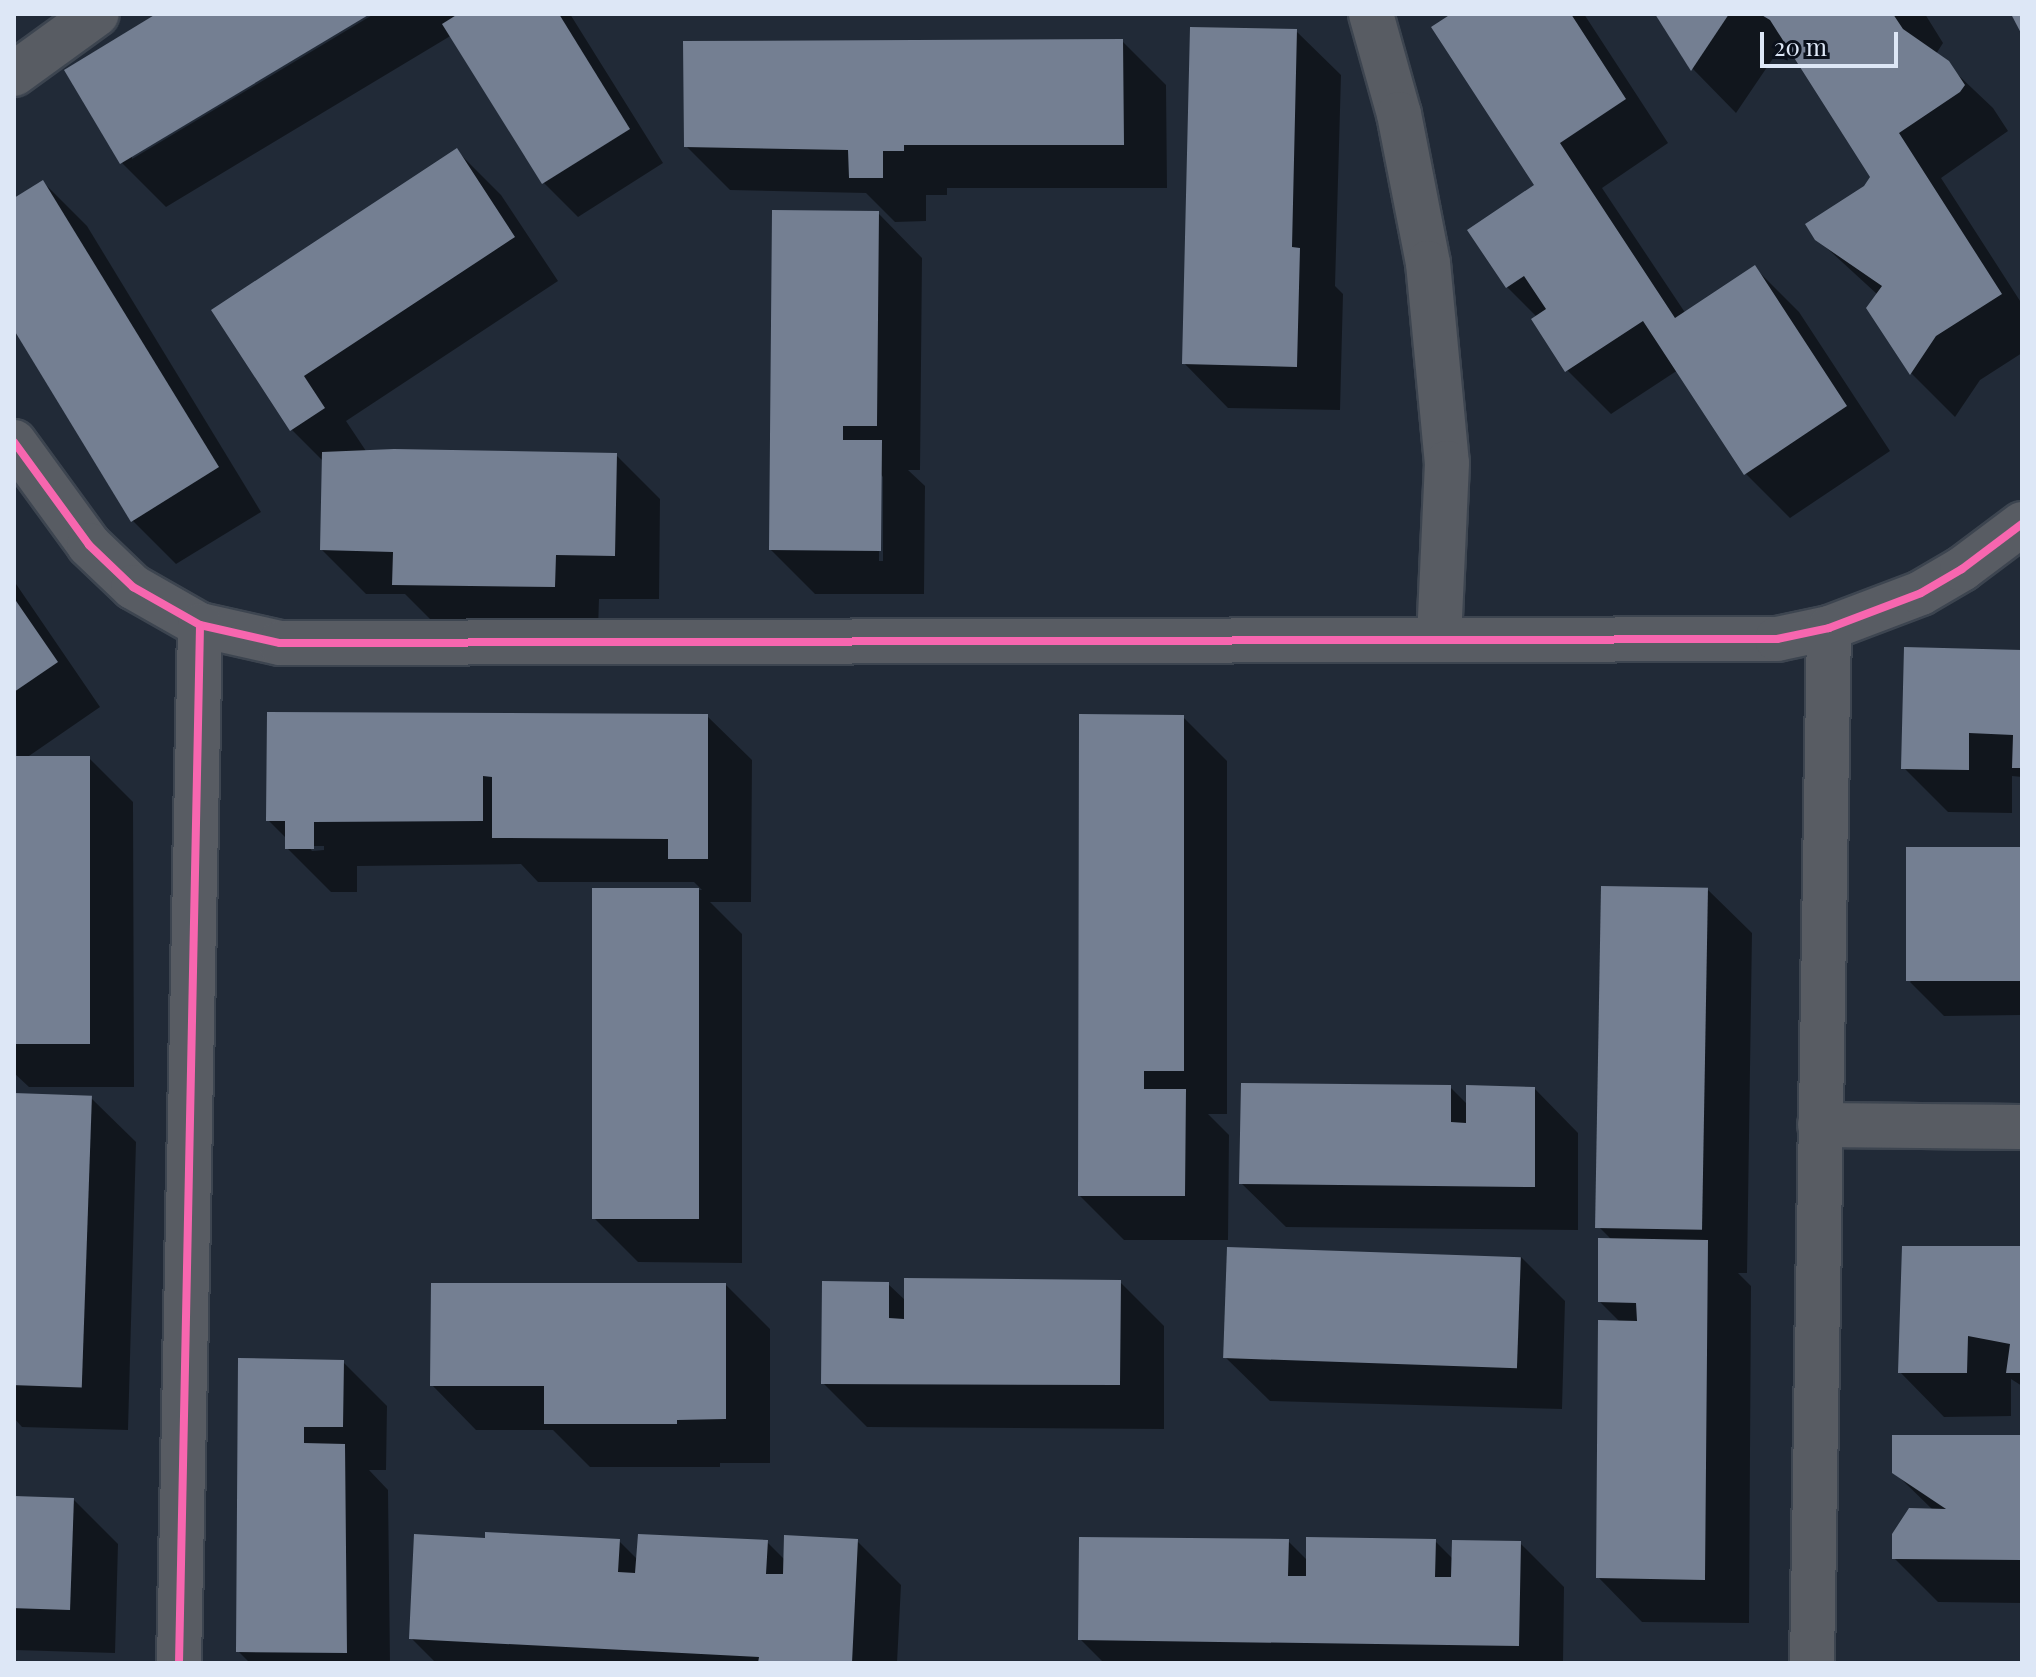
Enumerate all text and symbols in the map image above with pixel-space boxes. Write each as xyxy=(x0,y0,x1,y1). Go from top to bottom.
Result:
scale bar xyxy=(1764,16,1902,66)
text: 20 m xyxy=(1774,30,1827,62)

